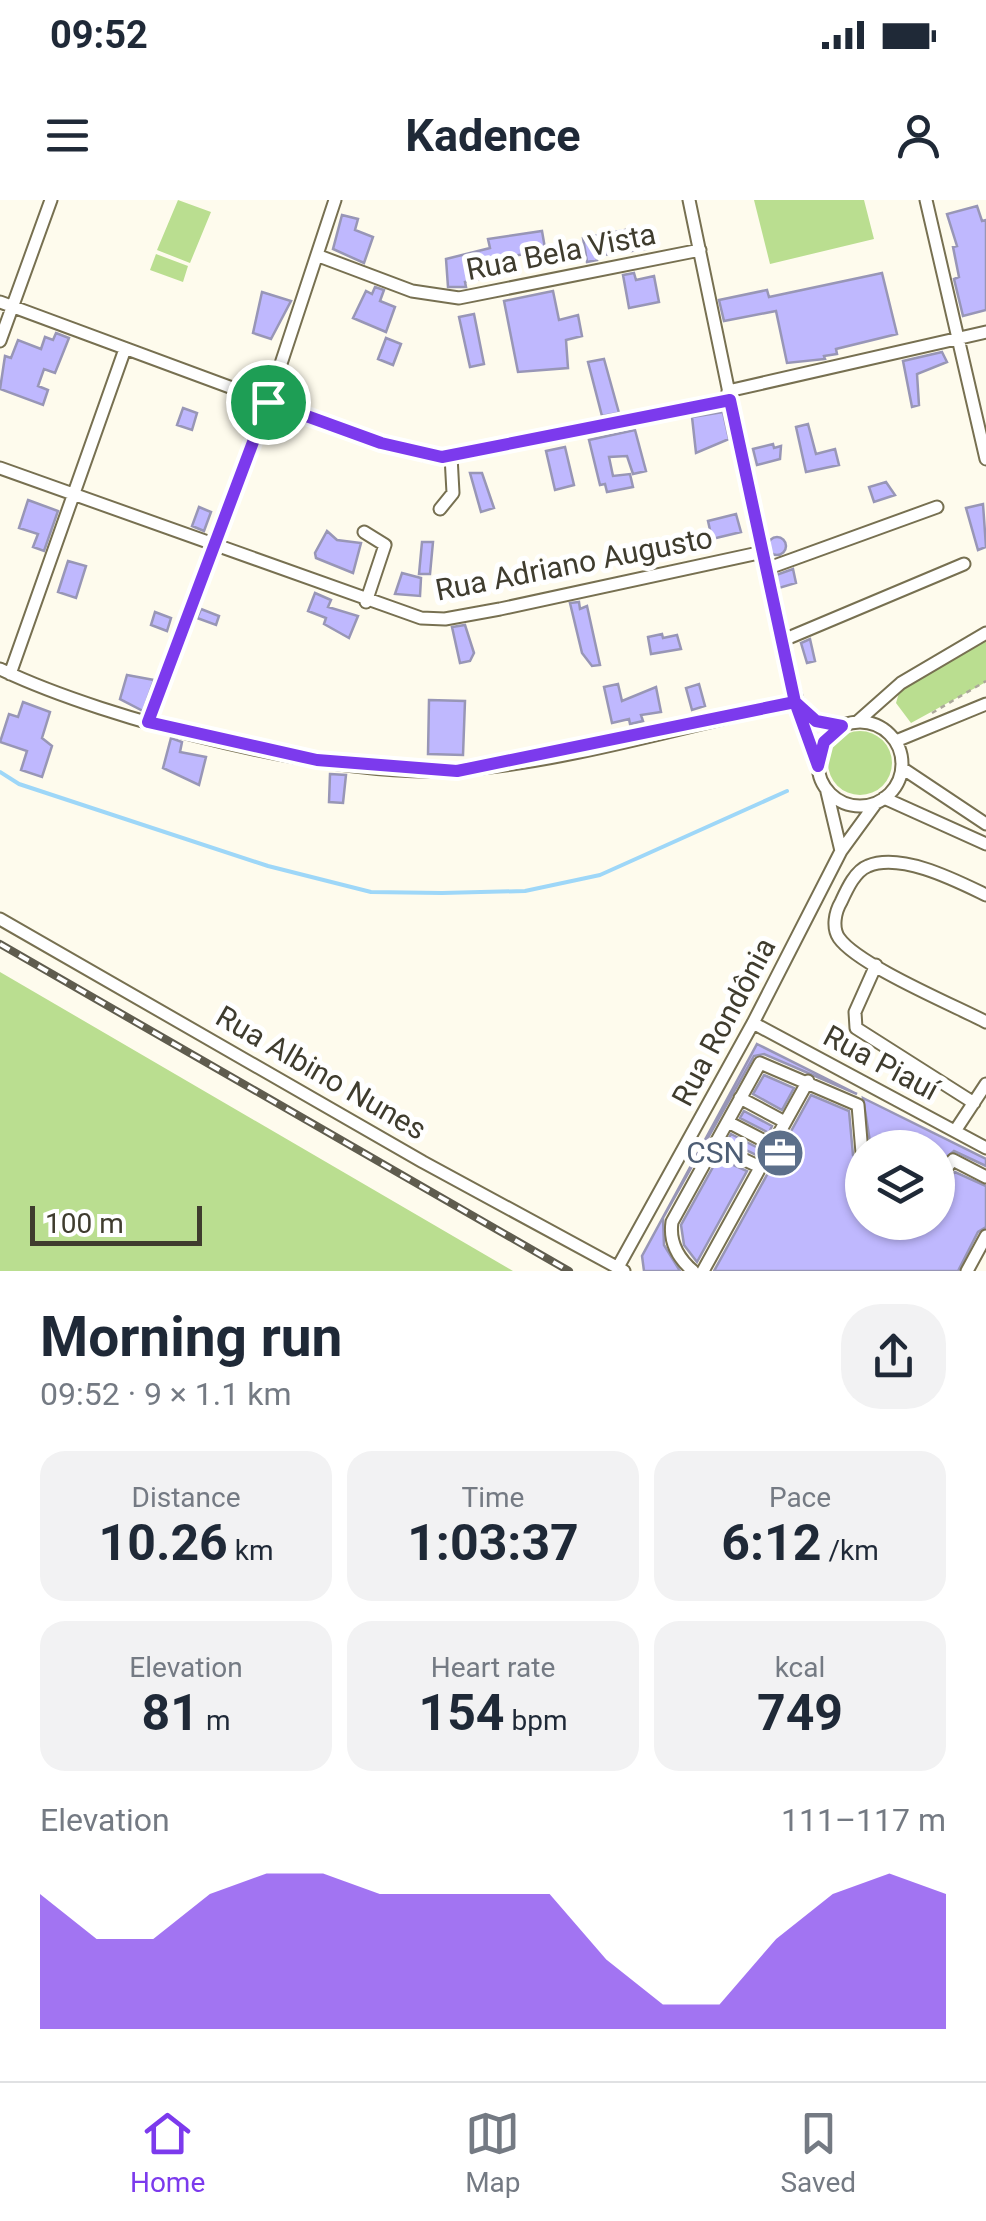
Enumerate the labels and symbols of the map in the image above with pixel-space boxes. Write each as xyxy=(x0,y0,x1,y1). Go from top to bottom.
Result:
street label: Rua Bela Vista xyxy=(463,216,659,287)
pin xyxy=(226,360,311,445)
street label: Rua Adriano Augusto xyxy=(432,519,715,608)
street label: Rua Rondônia xyxy=(665,932,782,1112)
street label: Rua Albino Nunes xyxy=(210,998,433,1147)
street label: Rua Piauí xyxy=(818,1018,946,1108)
office icon: CSN xyxy=(754,1127,806,1179)
place label: CSN xyxy=(686,1135,745,1170)
scale bar xyxy=(30,1201,202,1246)

